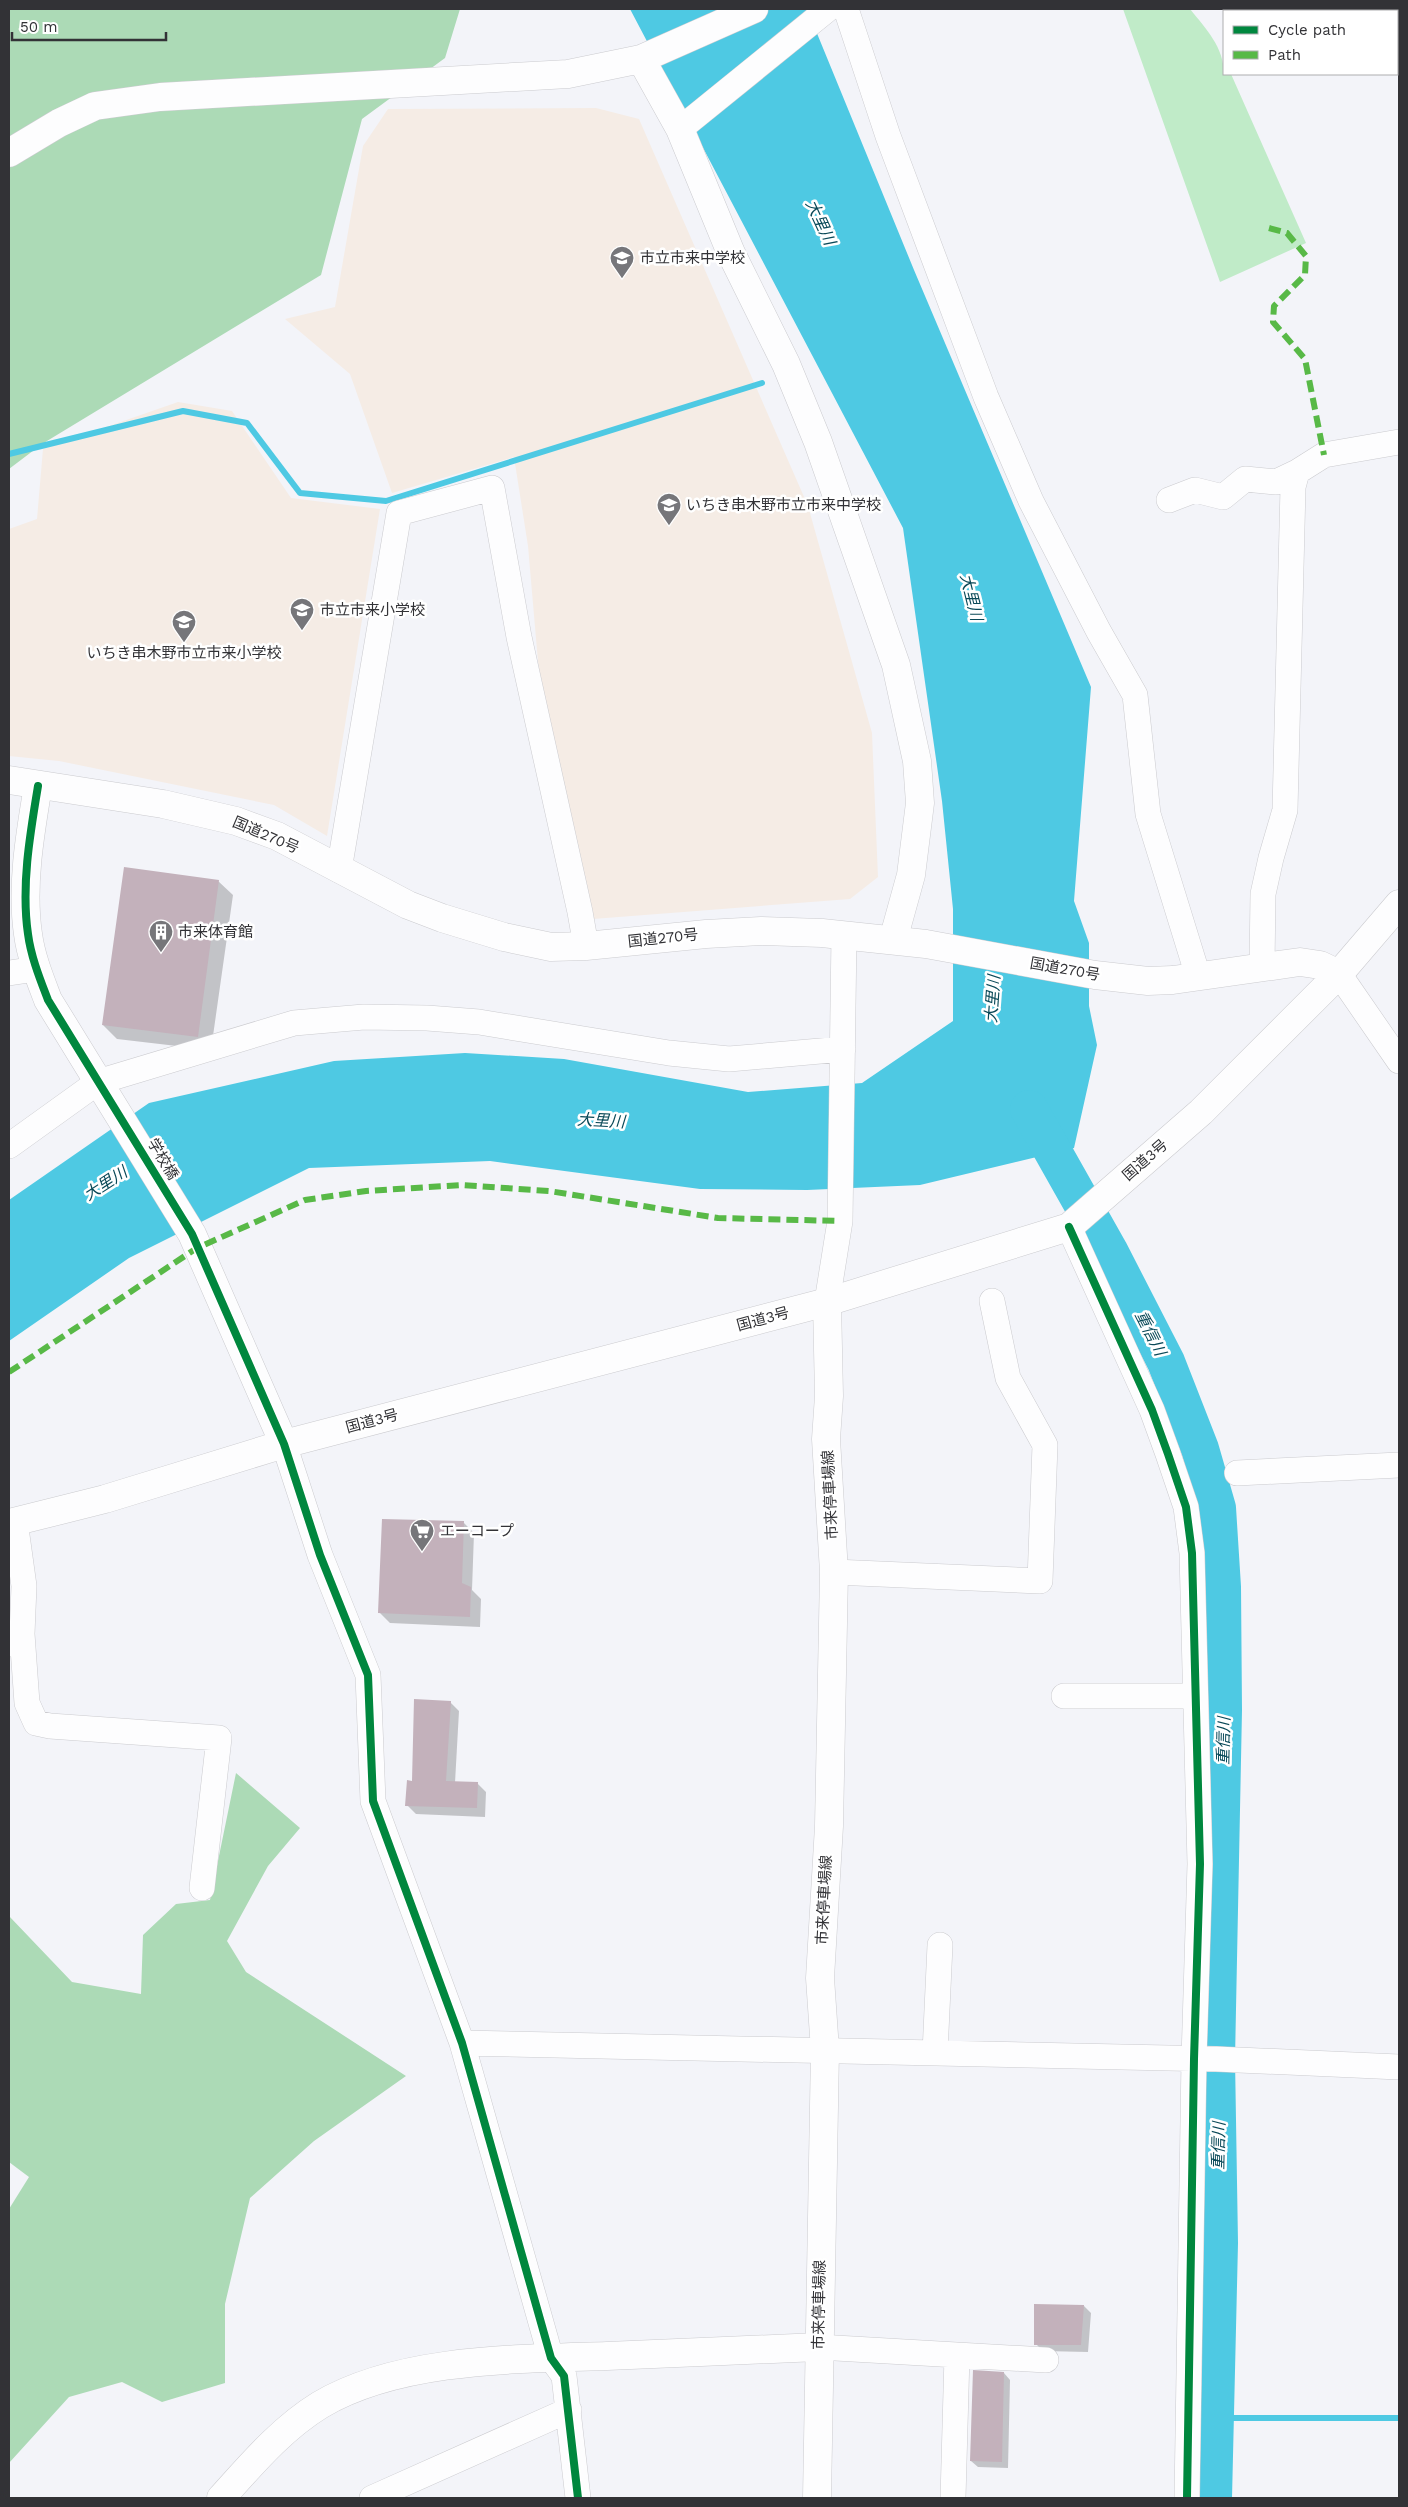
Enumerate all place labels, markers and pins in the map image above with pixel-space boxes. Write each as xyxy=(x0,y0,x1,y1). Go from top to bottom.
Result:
school or university icon: 市立市来中学校 xyxy=(609,245,635,279)
place label: 市立市来中学校 xyxy=(640,249,745,267)
school or university icon: いちき串木野市立市来中学校 xyxy=(656,492,682,526)
place label: いちき串木野市立市来中学校 xyxy=(686,496,881,514)
school or university icon: 市立市来小学校 xyxy=(289,597,315,631)
place label: 市立市来小学校 xyxy=(320,601,425,619)
school or university icon: いちき串木野市立市来小学校 xyxy=(171,609,197,643)
place label: いちき串木野市立市来小学校 xyxy=(86,644,282,662)
building icon: 市来体育館 xyxy=(148,919,174,953)
place label: 市来体育館 xyxy=(178,923,253,941)
supermarket icon: エーコープ xyxy=(409,1518,435,1552)
place label: エーコープ xyxy=(440,1522,514,1540)

